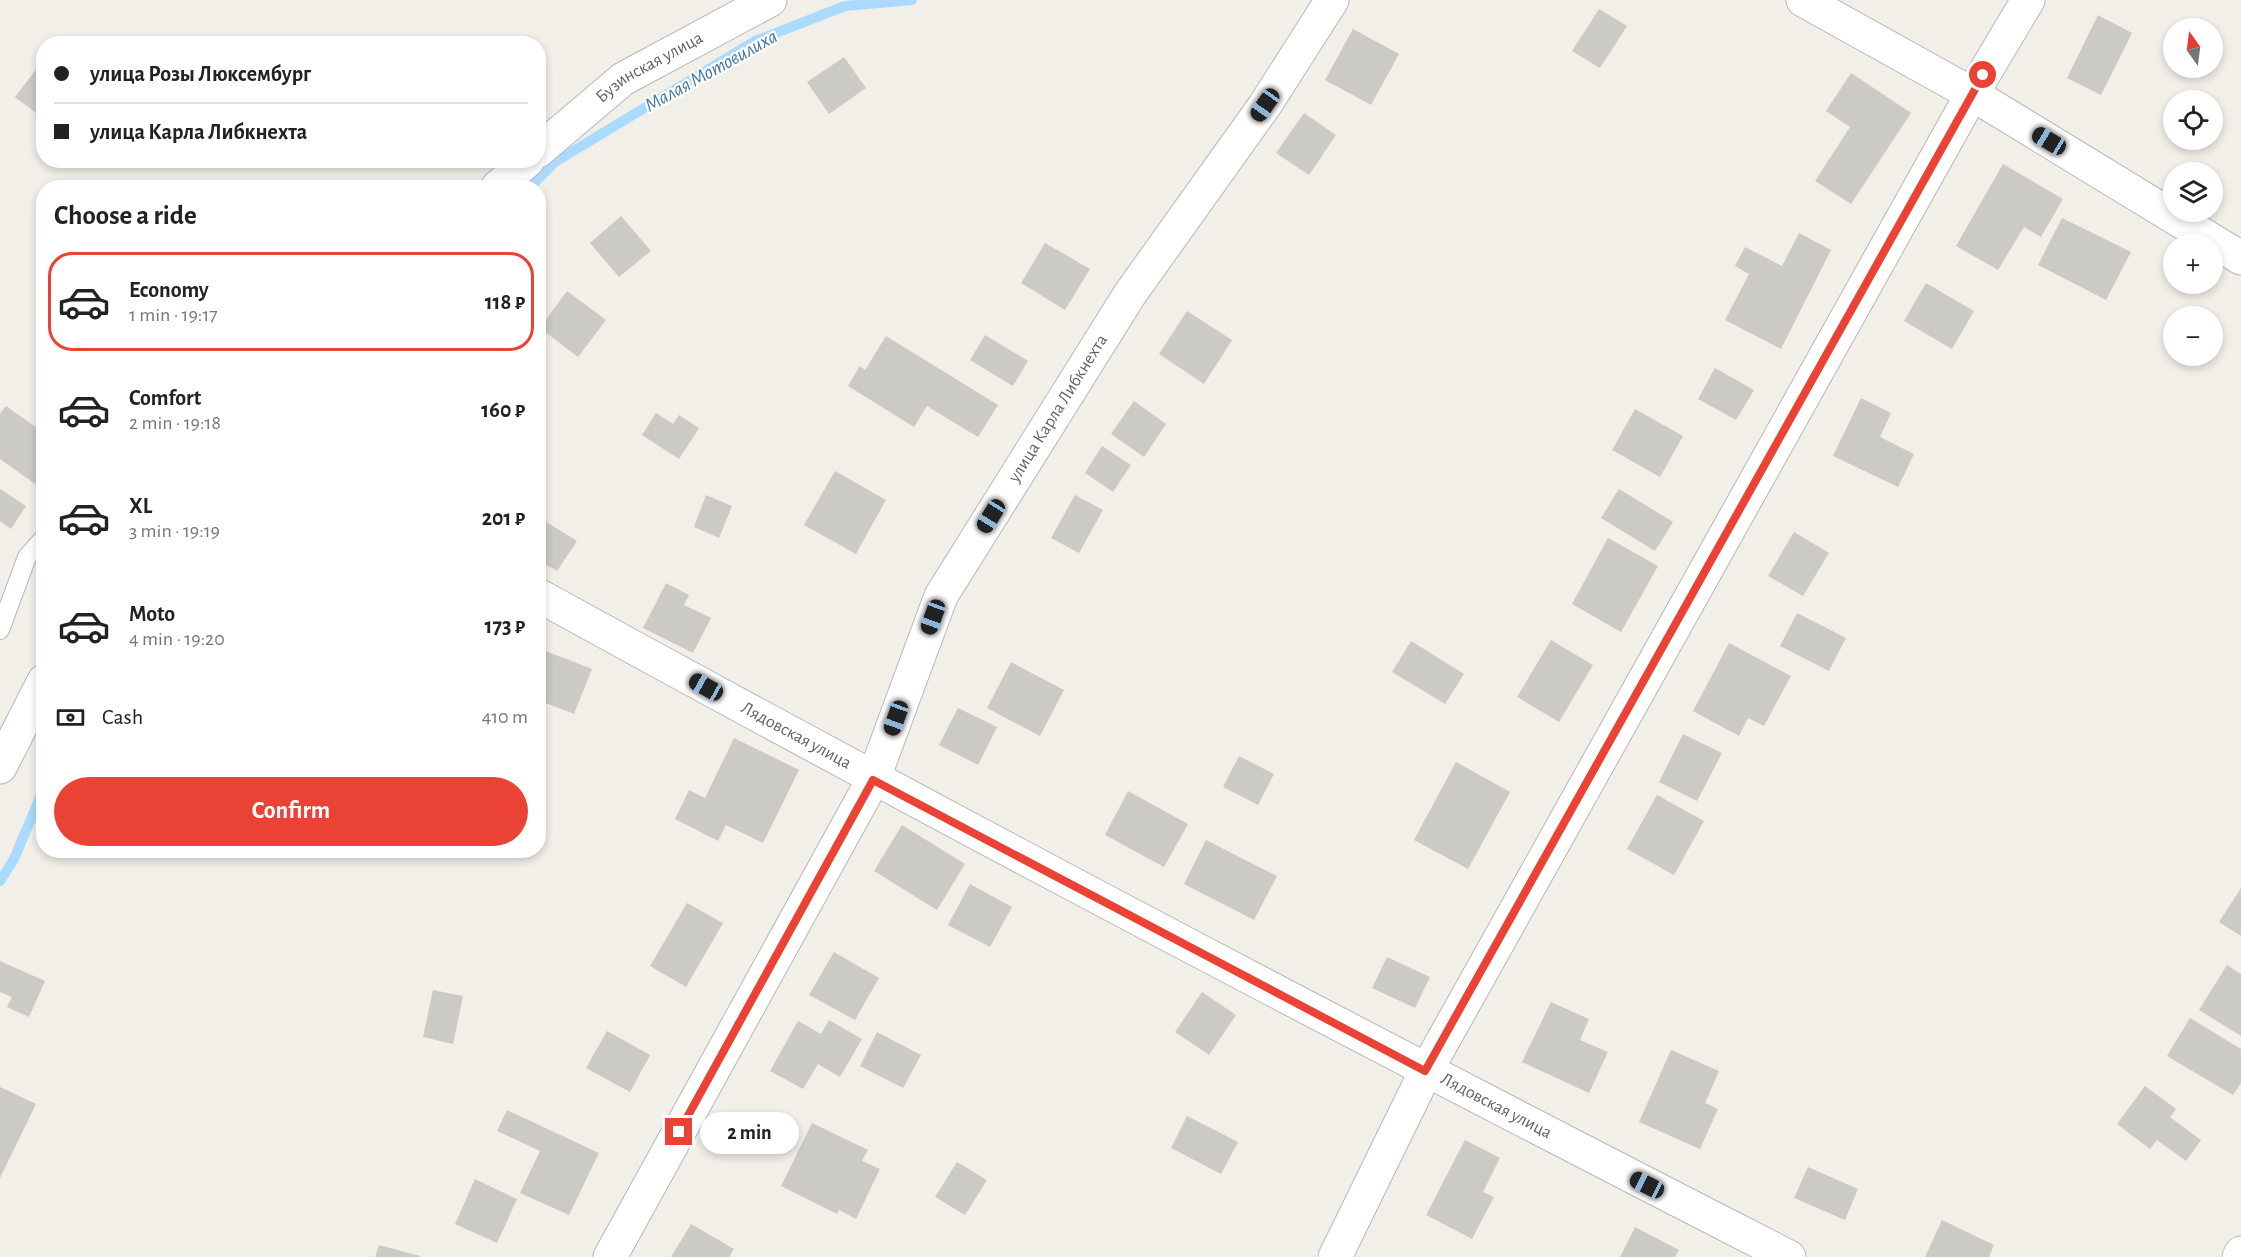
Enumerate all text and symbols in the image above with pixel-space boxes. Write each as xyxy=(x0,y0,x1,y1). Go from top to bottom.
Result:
north arrow xyxy=(2163,18,2223,78)
map controls xyxy=(2163,18,2223,366)
water label: Малая Мотовилиха xyxy=(641,26,781,116)
street label: Бузинская улица xyxy=(593,29,706,107)
route start xyxy=(1969,61,1996,88)
text: улица Розы Люксембург xyxy=(90,63,311,85)
car xyxy=(1247,85,1283,125)
button: locate xyxy=(2163,90,2223,150)
text: улица Карла Либкнехта xyxy=(90,121,307,143)
car xyxy=(2029,124,2069,158)
button: layers xyxy=(2163,162,2223,222)
text: Choose a ride xyxy=(54,202,197,229)
button: + xyxy=(2163,234,2223,294)
icon: car xyxy=(57,275,111,329)
text: Economy xyxy=(129,279,209,301)
text: 118 ₽ xyxy=(485,291,525,313)
text: 1 min · 19:17 xyxy=(129,305,218,325)
button: − xyxy=(2163,306,2223,366)
street label: улица Карла Либкнехта xyxy=(1005,331,1111,486)
icon: car xyxy=(57,383,111,437)
text: Comfort xyxy=(129,387,201,409)
text: 160 ₽ xyxy=(481,399,525,421)
text: 2 min · 19:18 xyxy=(129,413,221,433)
icon: car xyxy=(57,491,111,545)
text: XL xyxy=(129,495,152,517)
car xyxy=(974,496,1008,536)
text: 201 ₽ xyxy=(482,507,525,529)
text: 3 min · 19:19 xyxy=(129,521,220,541)
car xyxy=(918,597,948,637)
icon: car xyxy=(57,599,111,653)
text: Moto xyxy=(129,603,175,625)
text: 173 ₽ xyxy=(484,615,525,637)
text: 4 min · 19:20 xyxy=(129,629,225,649)
car xyxy=(686,670,726,704)
car xyxy=(881,698,911,738)
street label: Лядовская улица xyxy=(738,699,854,773)
icon: cash xyxy=(54,701,87,734)
text: Cash xyxy=(102,706,143,728)
text: 410 m xyxy=(482,707,528,727)
button: Confirm xyxy=(54,777,528,846)
street label: Лядовская улица xyxy=(1438,1070,1555,1142)
callout: 2 min xyxy=(700,1111,799,1153)
route end xyxy=(665,1118,692,1145)
text: 2 min xyxy=(727,1123,772,1143)
car xyxy=(1627,1169,1667,1201)

